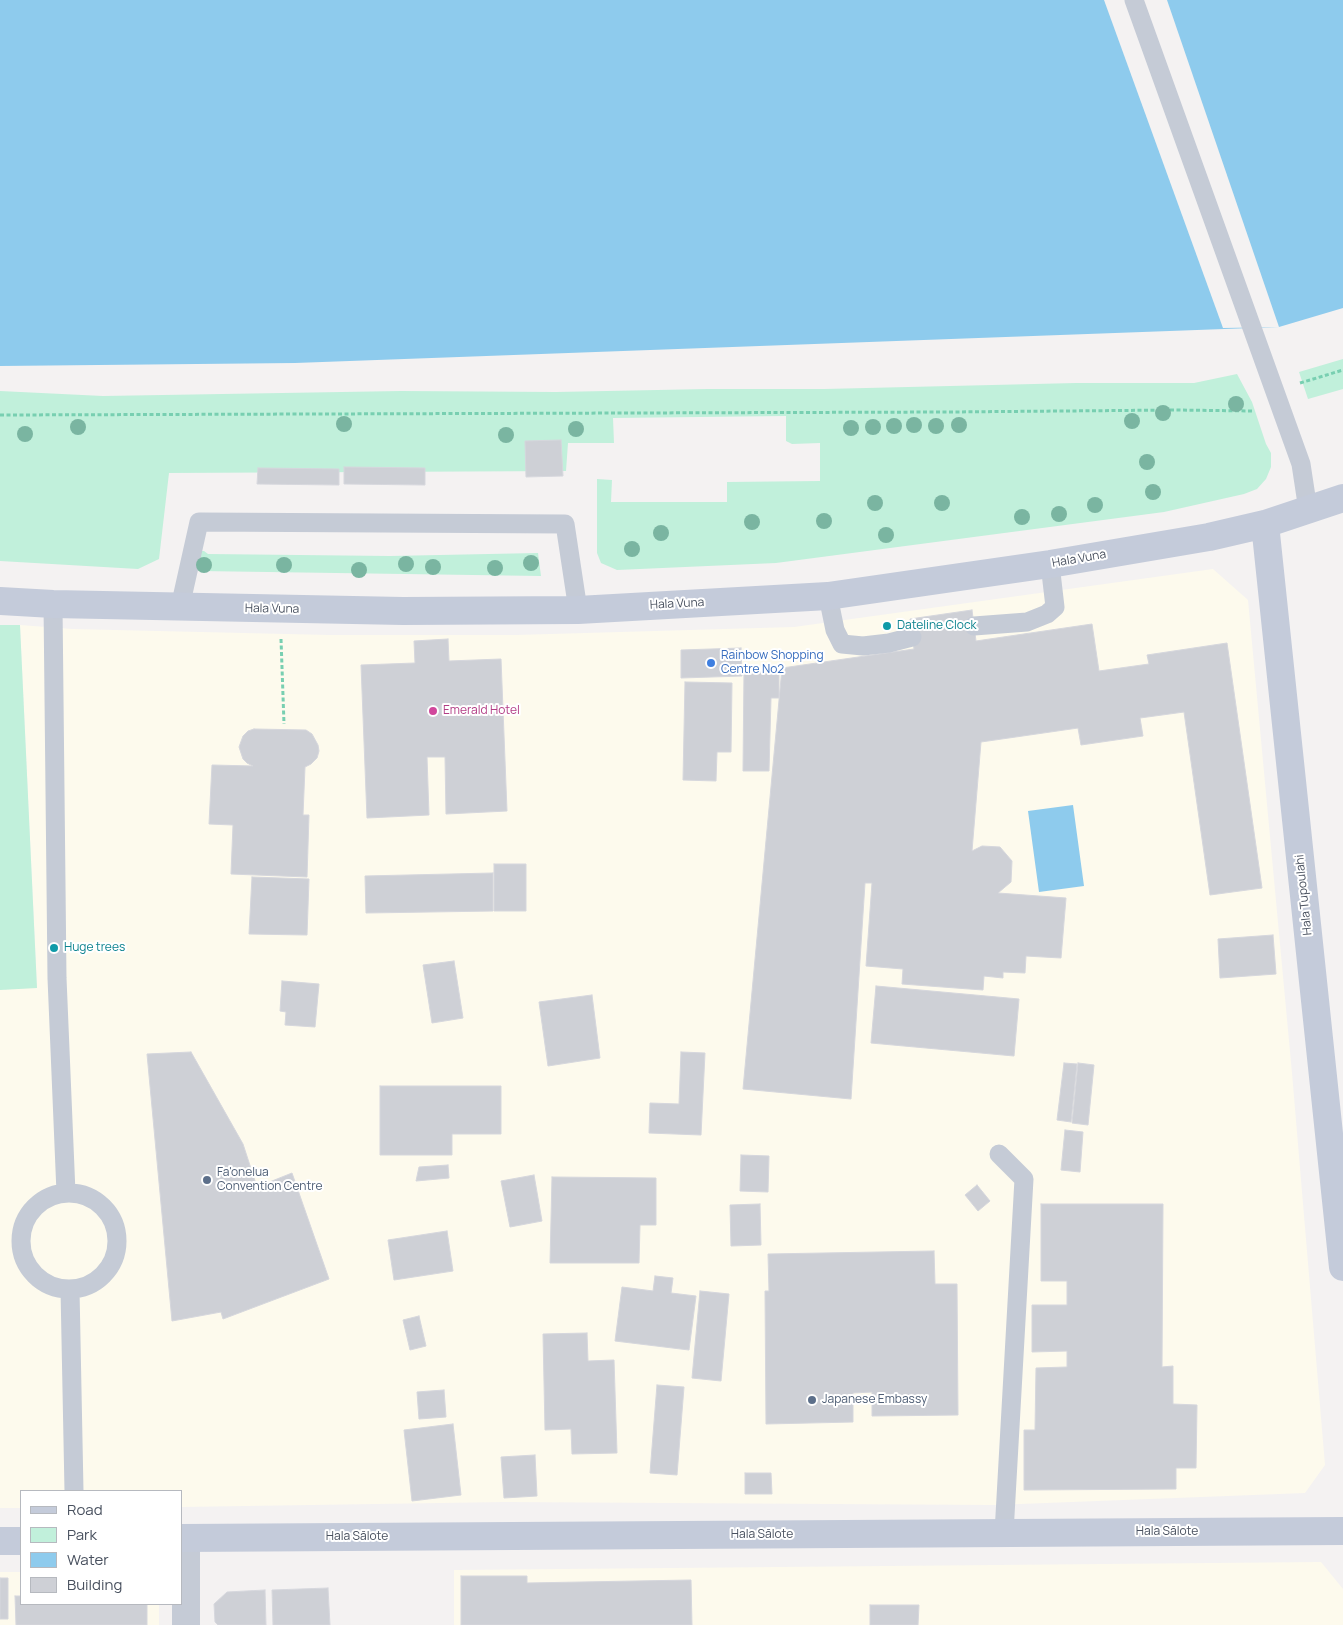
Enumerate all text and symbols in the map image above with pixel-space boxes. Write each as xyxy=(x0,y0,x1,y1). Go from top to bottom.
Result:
street label: Hala Vuna xyxy=(1051,547,1107,571)
street label: Hala Vuna xyxy=(649,595,705,613)
street label: Hala Vuna xyxy=(245,601,299,617)
place label: Dateline Clock xyxy=(897,619,976,633)
marker: Dateline Clock xyxy=(881,620,893,632)
place label: Rainbow Shopping Centre No2 xyxy=(721,649,824,677)
marker: Rainbow Shopping Centre No2 xyxy=(705,657,717,669)
place label: Emerald Hotel xyxy=(443,704,520,718)
marker: Emerald Hotel xyxy=(427,705,439,717)
street label: Hala Tupoulahi xyxy=(1293,854,1315,936)
place label: Huge trees xyxy=(64,941,125,955)
marker: Huge trees xyxy=(48,942,60,954)
place label: Fa'onelua Convention Centre xyxy=(217,1166,322,1194)
marker: Fa'onelua Convention Centre xyxy=(201,1174,213,1186)
place label: Japanese Embassy xyxy=(822,1393,927,1407)
marker: Japanese Embassy xyxy=(806,1394,818,1406)
legend xyxy=(20,1490,182,1605)
text: Road xyxy=(67,1499,103,1520)
text: Park xyxy=(67,1524,97,1545)
street label: Hala Sālote xyxy=(1136,1525,1198,1539)
street label: Hala Sālote xyxy=(731,1528,793,1542)
street label: Hala Sālote xyxy=(326,1530,388,1544)
text: Water xyxy=(67,1549,109,1570)
text: Building xyxy=(67,1574,122,1595)

